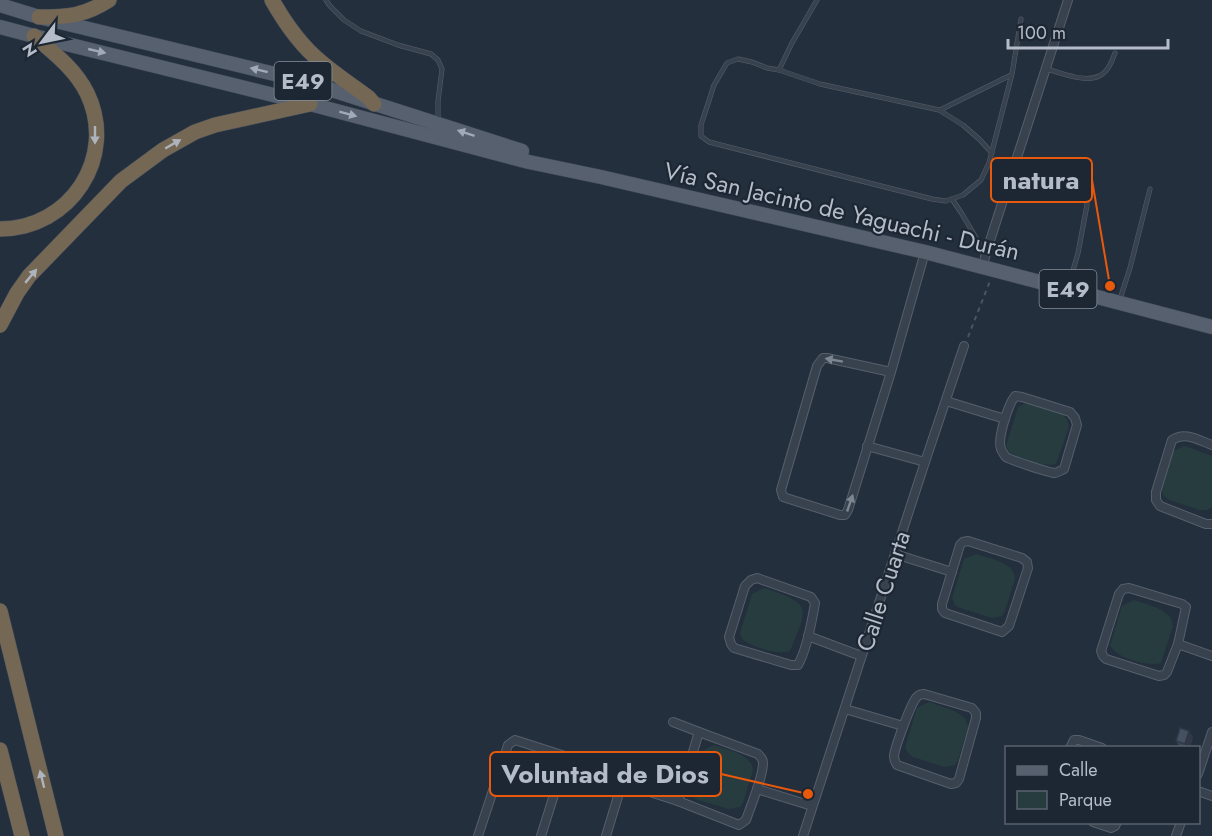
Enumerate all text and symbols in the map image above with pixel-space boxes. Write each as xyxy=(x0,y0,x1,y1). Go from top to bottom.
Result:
north arrow xyxy=(12,12,72,72)
scale bar xyxy=(1008,12,1168,50)
text: 100 m xyxy=(1017,20,1066,46)
text: N xyxy=(17,38,43,61)
one-way arrow xyxy=(88,47,107,57)
road number: E49 xyxy=(274,62,332,100)
one-way arrow xyxy=(250,65,268,75)
one-way arrow xyxy=(339,110,357,119)
one-way arrow xyxy=(90,126,100,145)
one-way arrow xyxy=(457,127,475,137)
one-way arrow xyxy=(165,139,182,149)
street label: Vía San Jacinto de Yaguachi - Durán xyxy=(661,153,1023,269)
callout: natura xyxy=(991,158,1092,202)
text: natura xyxy=(1003,161,1079,199)
one-way arrow xyxy=(24,268,37,284)
road number: E49 xyxy=(1040,270,1096,308)
one-way arrow xyxy=(824,355,843,364)
one-way arrow xyxy=(845,494,855,512)
street label: Calle Cuarta xyxy=(847,526,919,656)
legend xyxy=(1005,746,1200,824)
callout: Voluntad de Dios xyxy=(490,752,721,796)
text: Voluntad de Dios xyxy=(500,755,709,793)
text: Calle xyxy=(1059,757,1098,783)
one-way arrow xyxy=(37,770,47,788)
text: Parque xyxy=(1059,787,1112,813)

